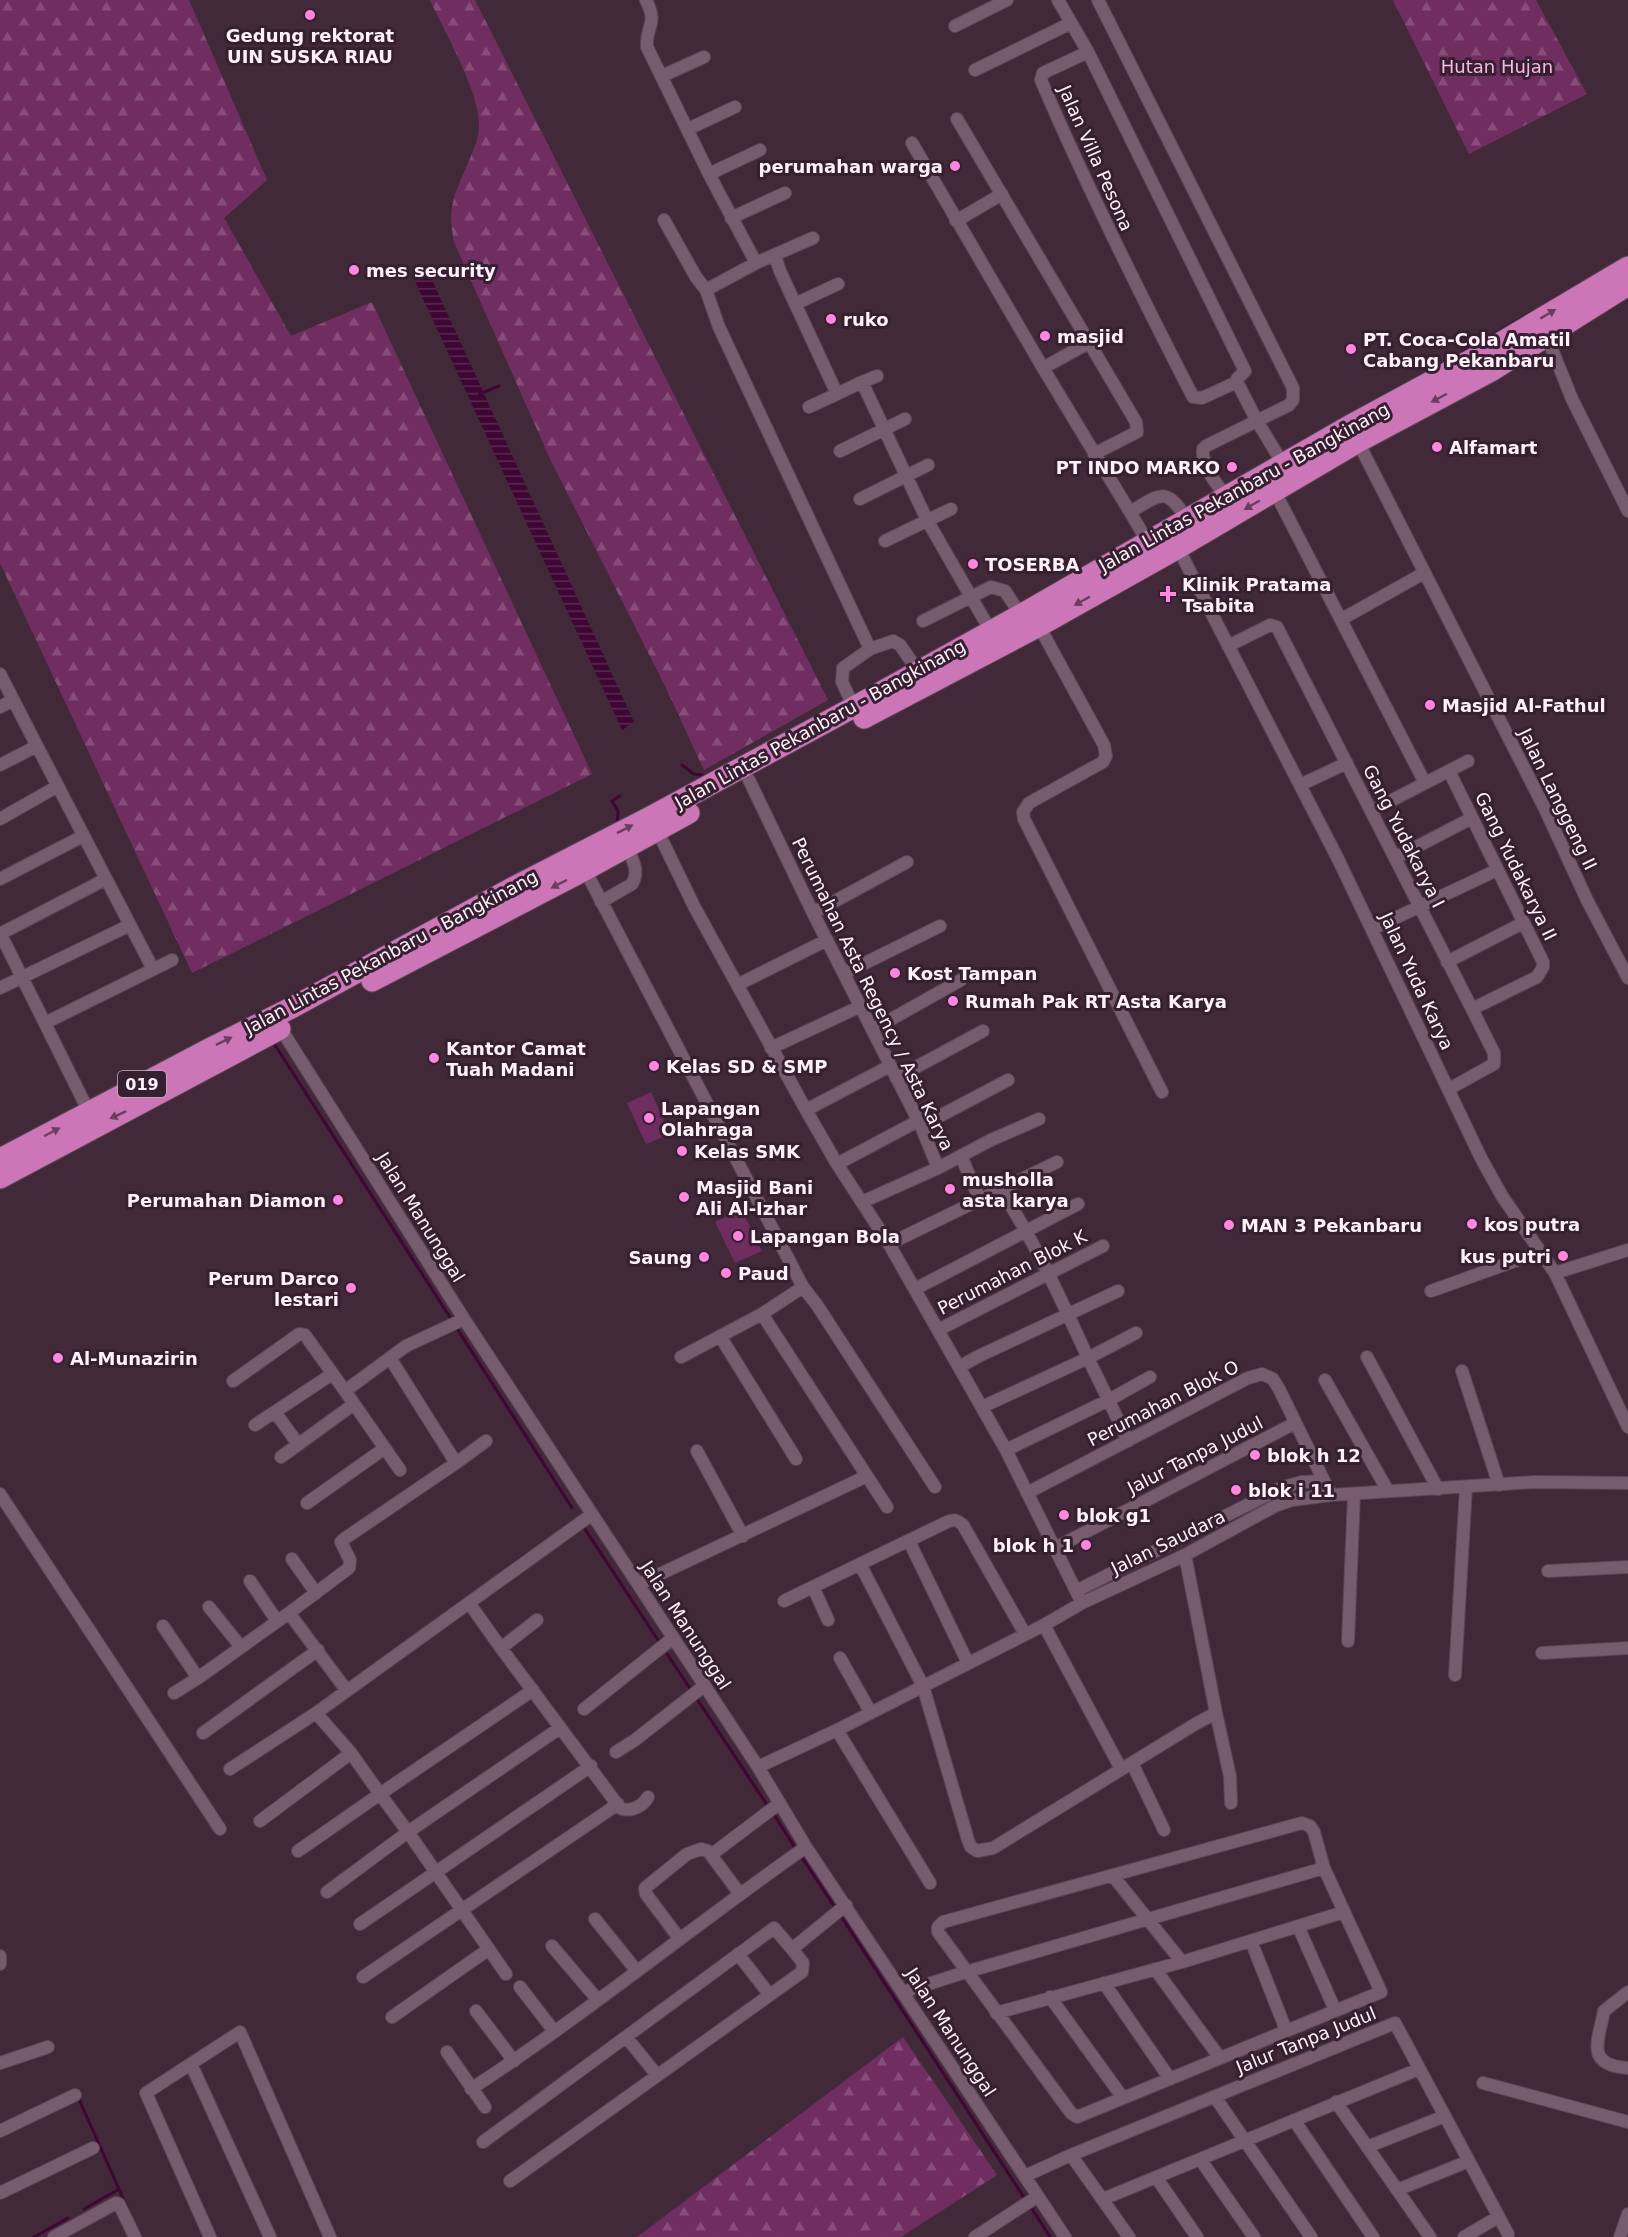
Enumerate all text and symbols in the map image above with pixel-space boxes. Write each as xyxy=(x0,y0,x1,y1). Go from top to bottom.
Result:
marker: Gedung rektorat UIN SUSKA RIAU xyxy=(303,8,317,22)
place label: Gedung rektorat UIN SUSKA RIAU xyxy=(226,25,395,67)
park label: Hutan Hujan xyxy=(1441,56,1553,77)
street label: Jalan Villa Pesona xyxy=(1054,81,1138,234)
place label: perumahan warga xyxy=(759,156,943,177)
marker: perumahan warga xyxy=(948,159,962,173)
place label: mes security xyxy=(366,260,496,281)
marker: mes security xyxy=(347,263,361,277)
place label: ruko xyxy=(843,309,889,330)
one-way arrow xyxy=(1540,309,1556,320)
marker: ruko xyxy=(824,312,838,326)
place label: masjid xyxy=(1057,326,1124,347)
marker: masjid xyxy=(1038,329,1052,343)
place label: PT. Coca-Cola Amatil Cabang Pekanbaru xyxy=(1363,329,1571,371)
marker: PT. Coca-Cola Amatil Cabang Pekanbaru xyxy=(1344,342,1358,356)
one-way arrow xyxy=(1430,393,1447,403)
street label: Jalan Lintas Pekanbaru - Bangkinang xyxy=(1094,398,1393,576)
place label: Alfamart xyxy=(1449,437,1538,458)
marker: Alfamart xyxy=(1430,440,1444,454)
place label: PT INDO MARKO xyxy=(1056,457,1220,478)
marker: PT INDO MARKO xyxy=(1225,460,1239,474)
one-way arrow xyxy=(1244,500,1260,511)
place label: TOSERBA xyxy=(985,554,1079,575)
marker: TOSERBA xyxy=(966,557,980,571)
place label: Klinik Pratama Tsabita xyxy=(1182,574,1331,616)
marker: Klinik Pratama Tsabita xyxy=(1159,585,1177,603)
one-way arrow xyxy=(1074,596,1090,607)
street label: Jalan Lintas Pekanbaru - Bangkinang xyxy=(670,635,969,813)
place label: Masjid Al-Fathul xyxy=(1442,695,1606,716)
marker: Masjid Al-Fathul xyxy=(1423,698,1437,712)
street label: Jalan Langgeng II xyxy=(1514,724,1601,873)
street label: Gang Yudakarya I xyxy=(1359,761,1449,911)
street label: Gang Yudakarya II xyxy=(1471,788,1561,944)
one-way arrow xyxy=(617,824,634,834)
street label: Perumahan Asta Regency / Asta Karya xyxy=(788,834,958,1154)
street label: Jalan Lintas Pekanbaru - Bangkinang xyxy=(240,865,541,1039)
one-way arrow xyxy=(551,879,568,888)
street label: Jalan Yuda Karya xyxy=(1375,908,1458,1053)
place label: Kost Tampan xyxy=(907,963,1037,984)
marker: Kost Tampan xyxy=(888,966,902,980)
place label: Rumah Pak RT Asta Karya xyxy=(965,991,1227,1012)
marker: Rumah Pak RT Asta Karya xyxy=(946,994,960,1008)
one-way arrow xyxy=(216,1037,233,1046)
place label: Kantor Camat Tuah Madani xyxy=(446,1038,586,1080)
marker: Kantor Camat Tuah Madani xyxy=(427,1051,441,1065)
place label: Kelas SD & SMP xyxy=(666,1056,827,1077)
marker: Kelas SD & SMP xyxy=(647,1059,661,1073)
road number: 019 xyxy=(118,1071,166,1097)
place label: Lapangan Olahraga xyxy=(661,1098,760,1140)
one-way arrow xyxy=(110,1111,127,1120)
marker: Lapangan Olahraga xyxy=(642,1111,656,1125)
one-way arrow xyxy=(43,1127,60,1137)
place label: Kelas SMK xyxy=(694,1141,801,1162)
marker: Kelas SMK xyxy=(675,1144,689,1158)
street label: Jalan Manunggal xyxy=(372,1147,469,1286)
place label: musholla asta karya xyxy=(962,1169,1069,1211)
place label: Masjid Bani Ali Al-Izhar xyxy=(696,1177,813,1219)
marker: musholla asta karya xyxy=(943,1182,957,1196)
place label: Perumahan Diamon xyxy=(127,1190,326,1211)
marker: Masjid Bani Ali Al-Izhar xyxy=(677,1190,691,1204)
marker: Perumahan Diamon xyxy=(331,1193,345,1207)
place label: kos putra xyxy=(1484,1214,1580,1235)
place label: MAN 3 Pekanbaru xyxy=(1241,1215,1422,1236)
marker: kos putra xyxy=(1465,1217,1479,1231)
marker: MAN 3 Pekanbaru xyxy=(1222,1218,1236,1232)
street label: Perumahan Blok K xyxy=(934,1225,1091,1319)
place label: Lapangan Bola xyxy=(750,1226,900,1247)
marker: Lapangan Bola xyxy=(731,1229,745,1243)
place label: kus putri xyxy=(1460,1246,1551,1267)
place label: Saung xyxy=(628,1247,692,1268)
marker: kus putri xyxy=(1556,1249,1570,1263)
marker: Saung xyxy=(697,1250,711,1264)
place label: Paud xyxy=(738,1263,789,1284)
marker: Paud xyxy=(719,1266,733,1280)
place label: Perum Darco lestari xyxy=(208,1268,339,1310)
marker: Perum Darco lestari xyxy=(344,1281,358,1295)
place label: Al-Munazirin xyxy=(70,1348,198,1369)
marker: Al-Munazirin xyxy=(51,1351,65,1365)
street label: Perumahan Blok O xyxy=(1084,1356,1242,1450)
street label: Jalur Tanpa Judul xyxy=(1123,1412,1266,1499)
place label: blok h 12 xyxy=(1267,1445,1361,1466)
marker: blok h 12 xyxy=(1248,1448,1262,1462)
place label: blok i 11 xyxy=(1248,1480,1335,1501)
marker: blok i 11 xyxy=(1229,1483,1243,1497)
place label: blok g1 xyxy=(1076,1505,1151,1526)
street label: Jalan Saudara xyxy=(1107,1505,1228,1579)
marker: blok g1 xyxy=(1057,1508,1071,1522)
place label: blok h 1 xyxy=(993,1535,1074,1556)
marker: blok h 1 xyxy=(1079,1538,1093,1552)
street label: Jalan Manunggal xyxy=(636,1556,735,1693)
street label: Jalan Manunggal xyxy=(901,1963,1000,2100)
street label: Jalur Tanpa Judul xyxy=(1232,2002,1379,2078)

